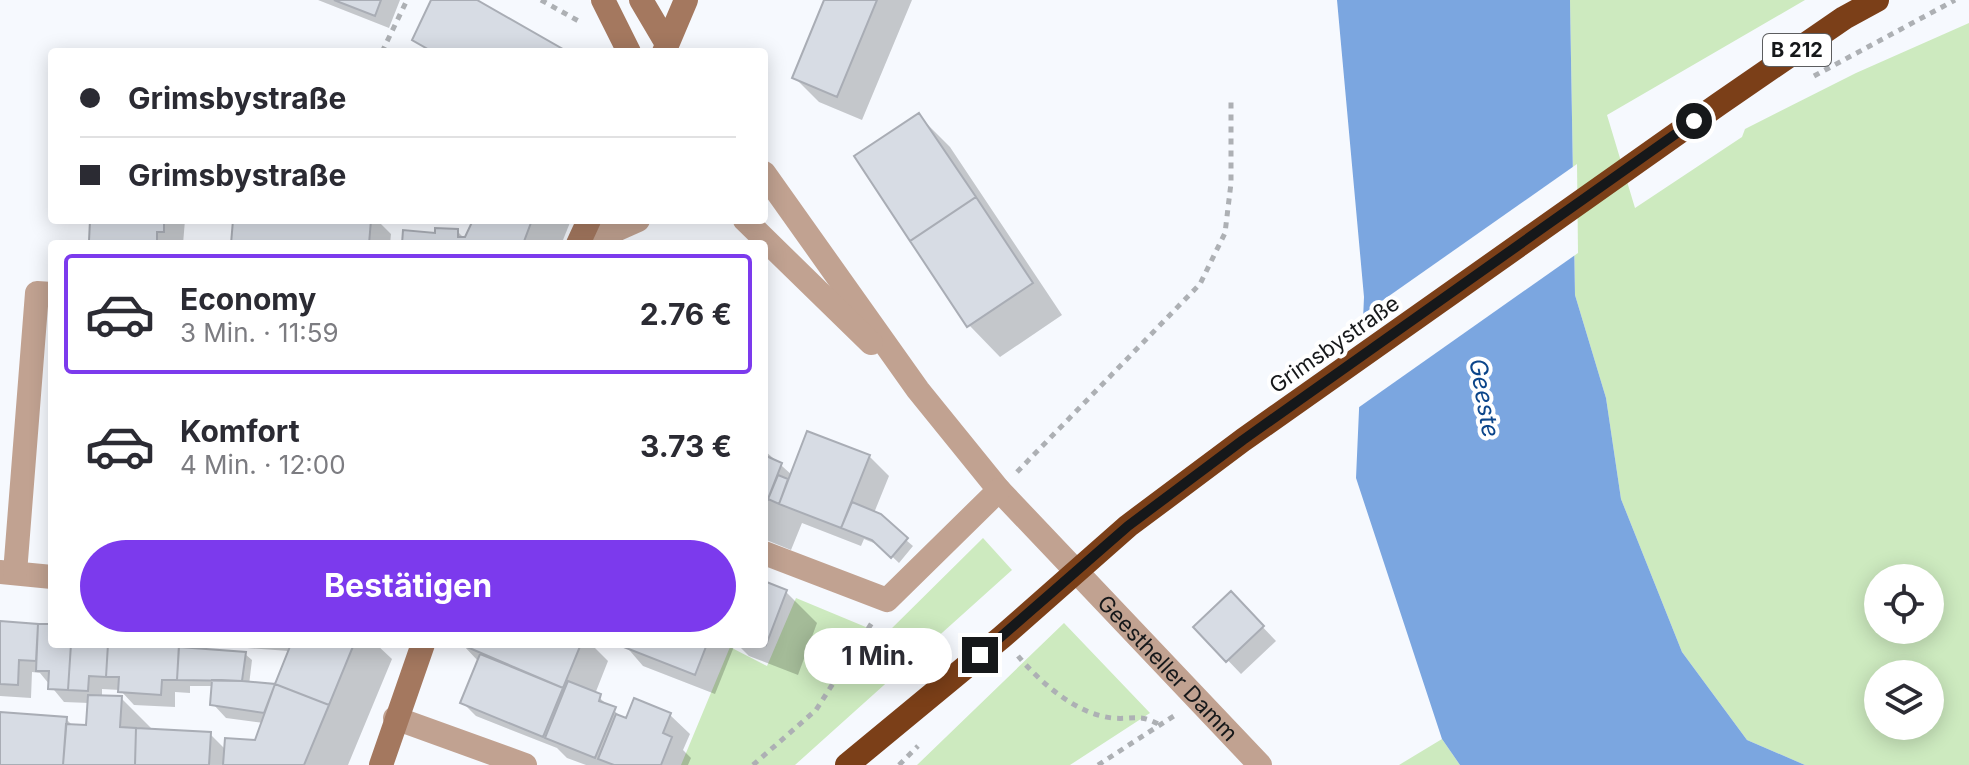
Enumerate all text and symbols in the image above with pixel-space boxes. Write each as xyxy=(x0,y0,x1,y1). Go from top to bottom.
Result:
road number: B 212 xyxy=(1763,34,1831,66)
text: Grimsbystraße xyxy=(128,80,346,116)
route start xyxy=(1676,103,1712,139)
text: Grimsbystraße xyxy=(128,157,346,193)
icon: car xyxy=(84,278,156,350)
text: Economy xyxy=(180,281,316,317)
street label: Grimsbystraße xyxy=(1264,290,1404,398)
text: 2.76 € xyxy=(640,296,732,332)
text: 3 Min. · 11:59 xyxy=(180,317,339,348)
water label: Geeste xyxy=(1463,356,1506,440)
icon: car xyxy=(84,410,156,482)
text: Komfort xyxy=(180,413,300,449)
text: 3.73 € xyxy=(640,428,732,464)
text: 4 Min. · 12:00 xyxy=(180,449,346,480)
button: Bestätigen xyxy=(80,540,736,632)
map controls xyxy=(1864,564,1944,740)
button: locate xyxy=(1864,564,1944,644)
street label: Geestheller Damm xyxy=(1092,589,1243,746)
callout: 1 Min. xyxy=(804,627,952,683)
route end xyxy=(962,637,998,673)
text: 1 Min. xyxy=(841,640,915,671)
button: layers xyxy=(1864,660,1944,740)

